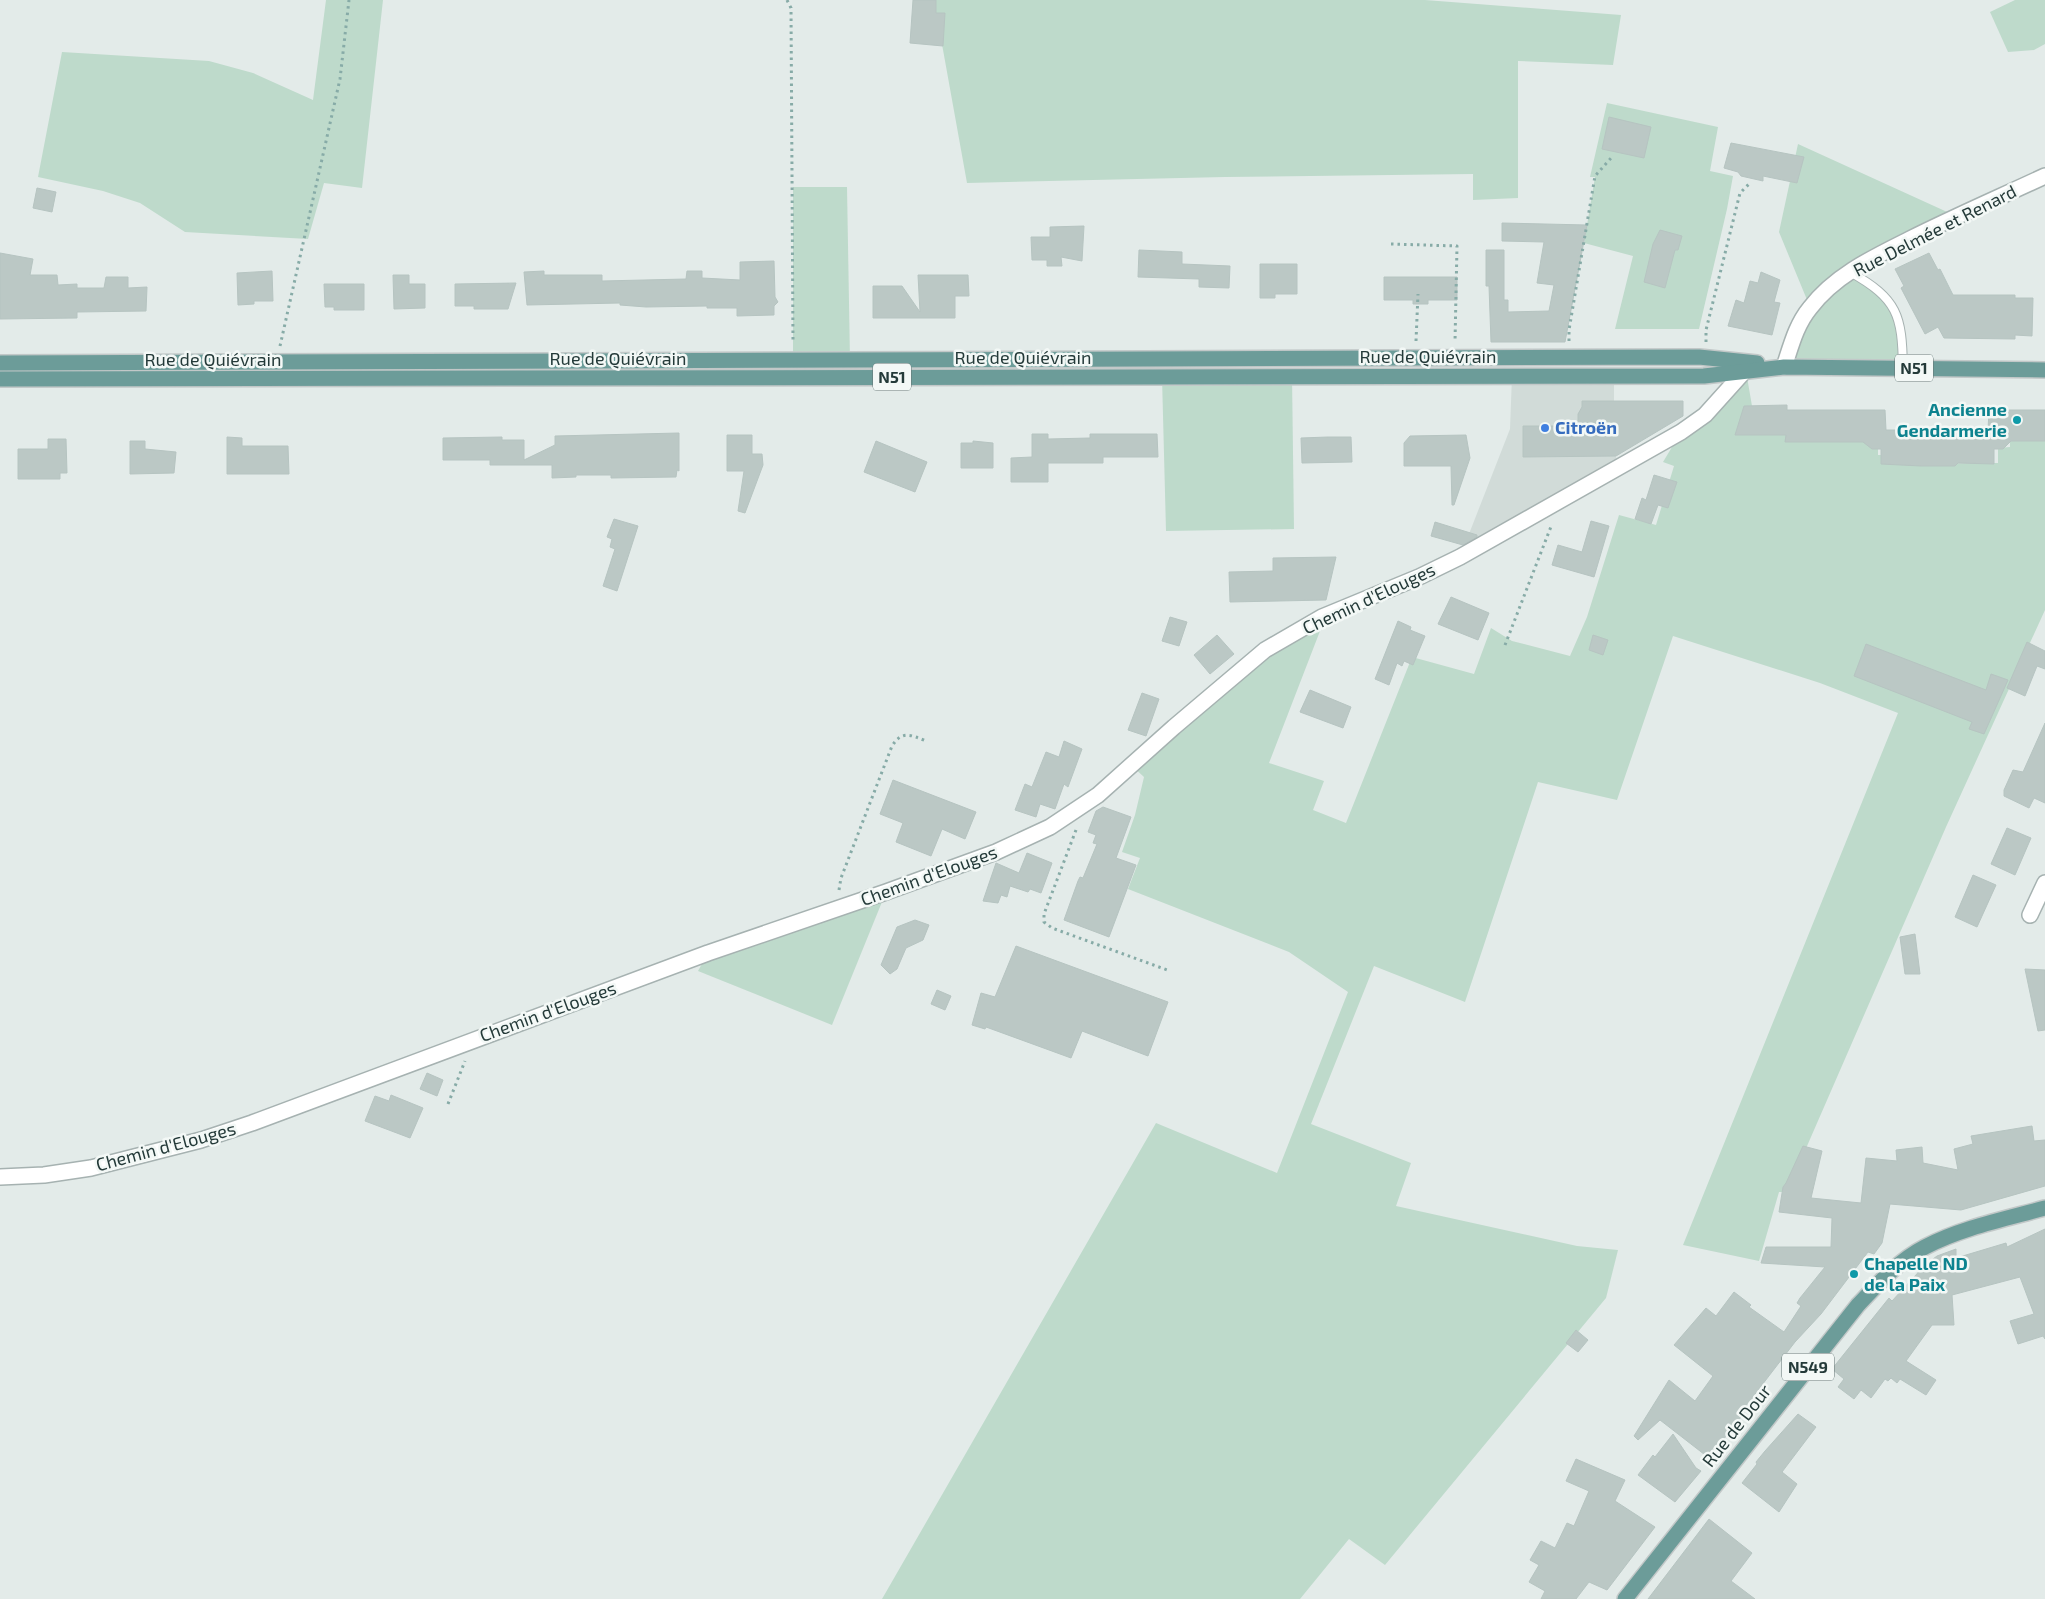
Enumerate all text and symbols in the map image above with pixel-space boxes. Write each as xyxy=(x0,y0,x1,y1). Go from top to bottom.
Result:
street label: Rue Delmée et Renard xyxy=(1849,179,2020,281)
street label: Rue de Quiévrain xyxy=(1360,345,1497,367)
street label: Rue de Quiévrain xyxy=(955,346,1092,368)
street label: Rue de Quiévrain xyxy=(550,347,687,369)
street label: Rue de Quiévrain xyxy=(145,348,282,370)
road number: N51 xyxy=(1895,354,1933,382)
road number: N51 xyxy=(873,364,911,391)
place label: Ancienne Gendarmerie xyxy=(1897,398,2007,441)
marker: Ancienne Gendarmerie xyxy=(2011,414,2023,426)
place label: Citroën xyxy=(1555,416,1617,438)
marker: Citroën xyxy=(1539,422,1551,434)
street label: Chemin d'Elouges xyxy=(1299,558,1438,638)
street label: Chemin d'Elouges xyxy=(857,840,1000,910)
street label: Chemin d'Elouges xyxy=(476,976,619,1046)
street label: Chemin d'Elouges xyxy=(93,1117,238,1175)
place label: Chapelle ND de la Paix xyxy=(1864,1252,1968,1295)
marker: Chapelle ND de la Paix xyxy=(1848,1268,1860,1280)
road number: N549 xyxy=(1782,1354,1834,1380)
street label: Rue de Dour xyxy=(1697,1380,1775,1471)

